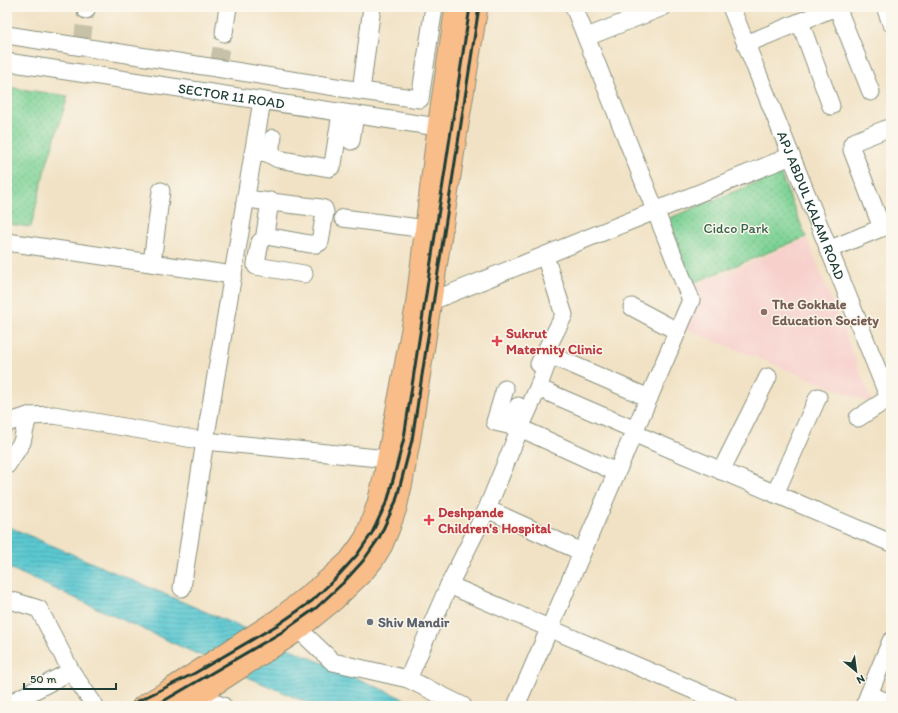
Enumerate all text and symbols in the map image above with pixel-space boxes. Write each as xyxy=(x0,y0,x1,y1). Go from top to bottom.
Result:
street label: SECTOR 11 ROAD xyxy=(177,80,286,113)
street label: APJ ABDUL KALAM ROAD xyxy=(773,129,848,282)
park label: Cidco Park xyxy=(703,220,769,237)
place label: The Gokhale Education Society xyxy=(771,296,879,329)
marker: The Gokhale Education Society xyxy=(759,307,769,317)
place label: Sukrut Maternity Clinic xyxy=(506,325,603,358)
marker: Sukrut Maternity Clinic xyxy=(491,335,503,347)
place label: Deshpande Children's Hospital xyxy=(438,504,552,537)
marker: Deshpande Children's Hospital xyxy=(423,514,435,526)
place label: Shiv Mandir xyxy=(378,614,450,631)
marker: Shiv Mandir xyxy=(365,617,375,627)
north arrow xyxy=(836,651,876,691)
scale bar xyxy=(24,665,116,691)
text: 50 m xyxy=(30,672,56,686)
text: N xyxy=(854,672,867,687)

